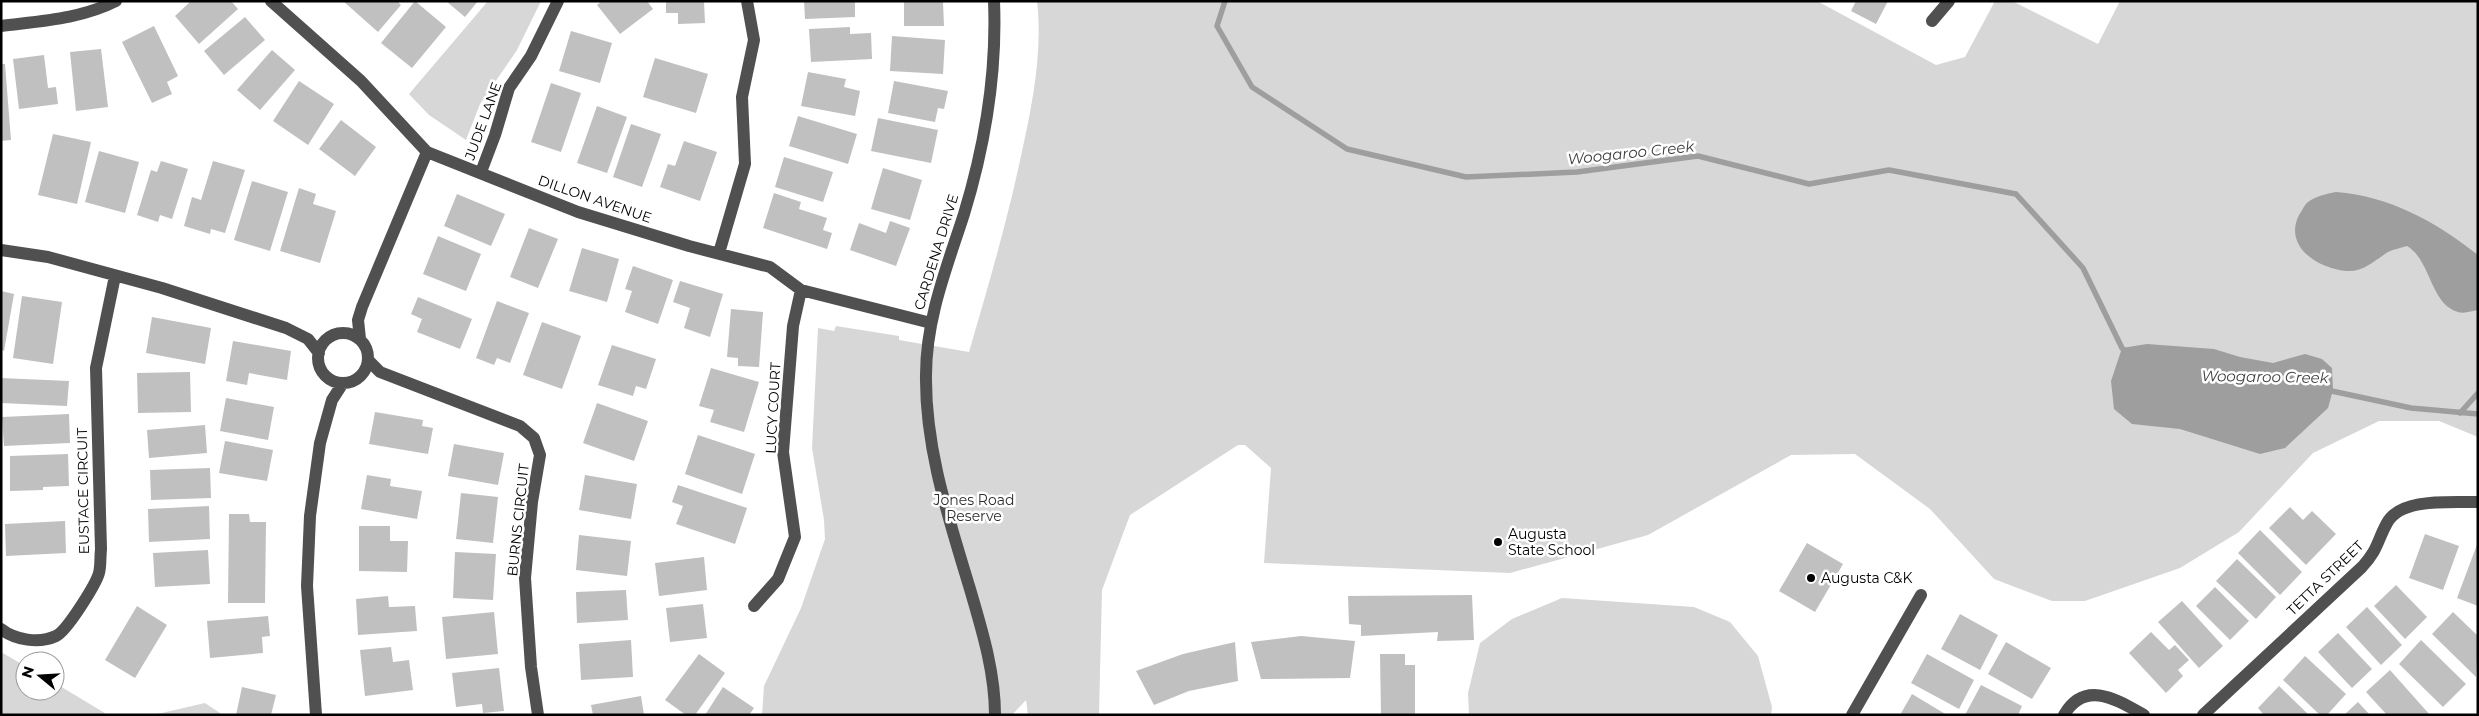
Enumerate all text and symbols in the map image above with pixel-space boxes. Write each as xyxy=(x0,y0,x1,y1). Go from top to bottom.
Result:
street label: JUDE LANE xyxy=(460,80,505,163)
water label: Woogaroo Creek xyxy=(1567,136,1696,169)
street label: DILLON AVENUE xyxy=(536,171,654,227)
street label: CARDENA DRIVE xyxy=(910,192,962,312)
street label: LUCY COURT xyxy=(762,362,784,454)
water label: Woogaroo Creek xyxy=(2201,366,2330,387)
street label: EUSTACE CIRCUIT xyxy=(73,427,93,555)
street label: BURNS CIRCUIT xyxy=(503,463,533,577)
park label: Jones Road Reserve xyxy=(933,491,1014,525)
place label: Augusta State School xyxy=(1508,525,1595,559)
marker: Augusta State School xyxy=(1492,536,1504,548)
street label: TETTA STREET xyxy=(2283,537,2367,619)
place label: Augusta C&K xyxy=(1821,569,1912,587)
marker: Augusta C&K xyxy=(1805,572,1817,584)
north arrow xyxy=(15,651,65,701)
text: N xyxy=(17,664,38,680)

